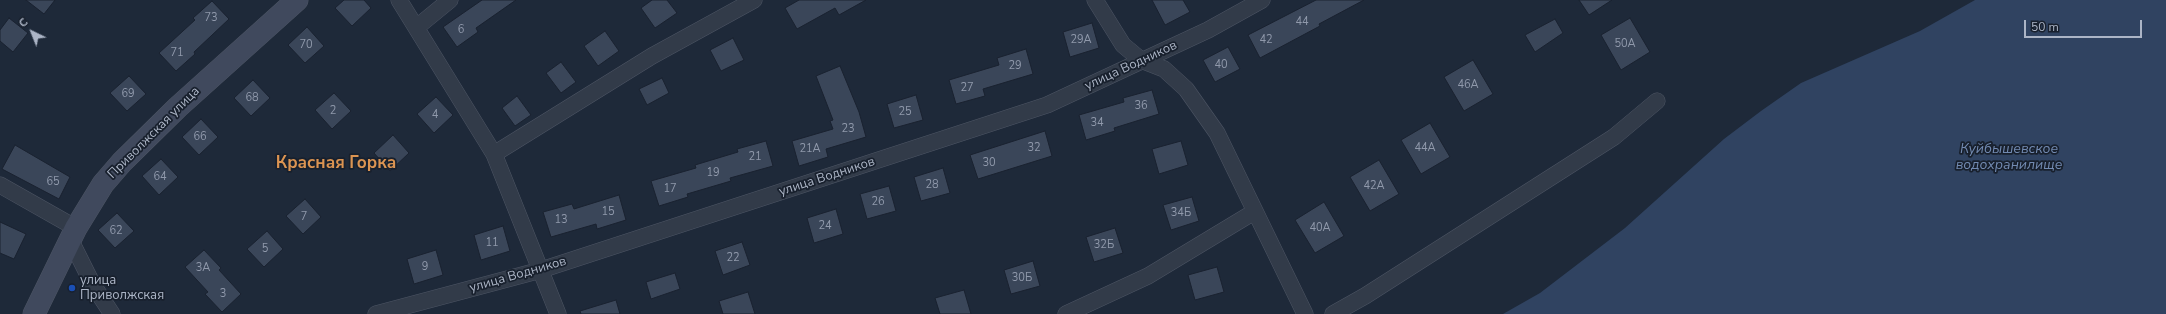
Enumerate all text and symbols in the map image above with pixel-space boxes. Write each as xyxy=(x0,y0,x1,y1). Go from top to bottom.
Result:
house number: 73 xyxy=(204,11,218,25)
north arrow xyxy=(12,12,52,52)
scale bar xyxy=(2026,12,2144,38)
text: С xyxy=(16,15,31,31)
house number: 44 xyxy=(1295,15,1309,29)
text: 50 m xyxy=(2031,19,2059,35)
house number: 6 xyxy=(458,23,464,37)
house number: 29А xyxy=(1070,33,1092,47)
house number: 42 xyxy=(1259,33,1273,47)
house number: 50А xyxy=(1614,37,1636,51)
house number: 70 xyxy=(299,38,313,52)
street label: улица Водников xyxy=(1082,38,1180,94)
house number: 71 xyxy=(170,46,184,60)
house number: 40 xyxy=(1214,58,1228,72)
house number: 29 xyxy=(1008,59,1022,73)
house number: 46А xyxy=(1457,78,1479,92)
house number: 27 xyxy=(960,81,974,95)
street label: Приволжская улица xyxy=(105,84,203,182)
house number: 69 xyxy=(121,87,135,101)
house number: 68 xyxy=(245,91,259,105)
house number: 36 xyxy=(1134,99,1148,113)
house number: 2 xyxy=(330,104,336,118)
house number: 25 xyxy=(898,105,912,119)
house number: 4 xyxy=(432,108,438,122)
house number: 34 xyxy=(1090,116,1104,130)
house number: 23 xyxy=(841,122,855,136)
house number: 66 xyxy=(193,130,207,144)
house number: 32 xyxy=(1027,141,1041,155)
house number: 44А xyxy=(1414,141,1436,155)
house number: 21А xyxy=(799,142,821,156)
water label: Куйбышевское водохранилище xyxy=(1956,142,2062,174)
house number: 21 xyxy=(748,150,762,164)
district label: Красная Горка xyxy=(276,154,396,174)
street label: улица Водников xyxy=(777,154,877,200)
house number: 30 xyxy=(982,156,996,170)
house number: 19 xyxy=(706,166,720,180)
house number: 64 xyxy=(153,170,167,184)
house number: 65 xyxy=(46,175,60,189)
house number: 28 xyxy=(925,178,939,192)
house number: 42А xyxy=(1363,179,1385,193)
house number: 17 xyxy=(663,182,677,196)
house number: 26 xyxy=(871,195,885,209)
house number: 15 xyxy=(601,205,615,219)
house number: 34Б xyxy=(1171,206,1191,220)
house number: 7 xyxy=(301,210,307,224)
house number: 13 xyxy=(554,213,568,227)
house number: 24 xyxy=(818,219,832,233)
house number: 40А xyxy=(1309,221,1331,235)
house number: 62 xyxy=(109,224,123,238)
house number: 11 xyxy=(485,236,499,250)
house number: 32Б xyxy=(1094,238,1114,252)
house number: 5 xyxy=(262,242,268,256)
house number: 22 xyxy=(726,251,740,265)
street label: улица Водников xyxy=(468,254,568,296)
house number: 9 xyxy=(422,260,428,274)
house number: 3А xyxy=(196,261,210,275)
house number: 30Б xyxy=(1012,271,1032,285)
place label: улица Приволжская xyxy=(80,273,164,304)
marker: улица Приволжская xyxy=(67,283,77,293)
house number: 3 xyxy=(220,287,226,301)

